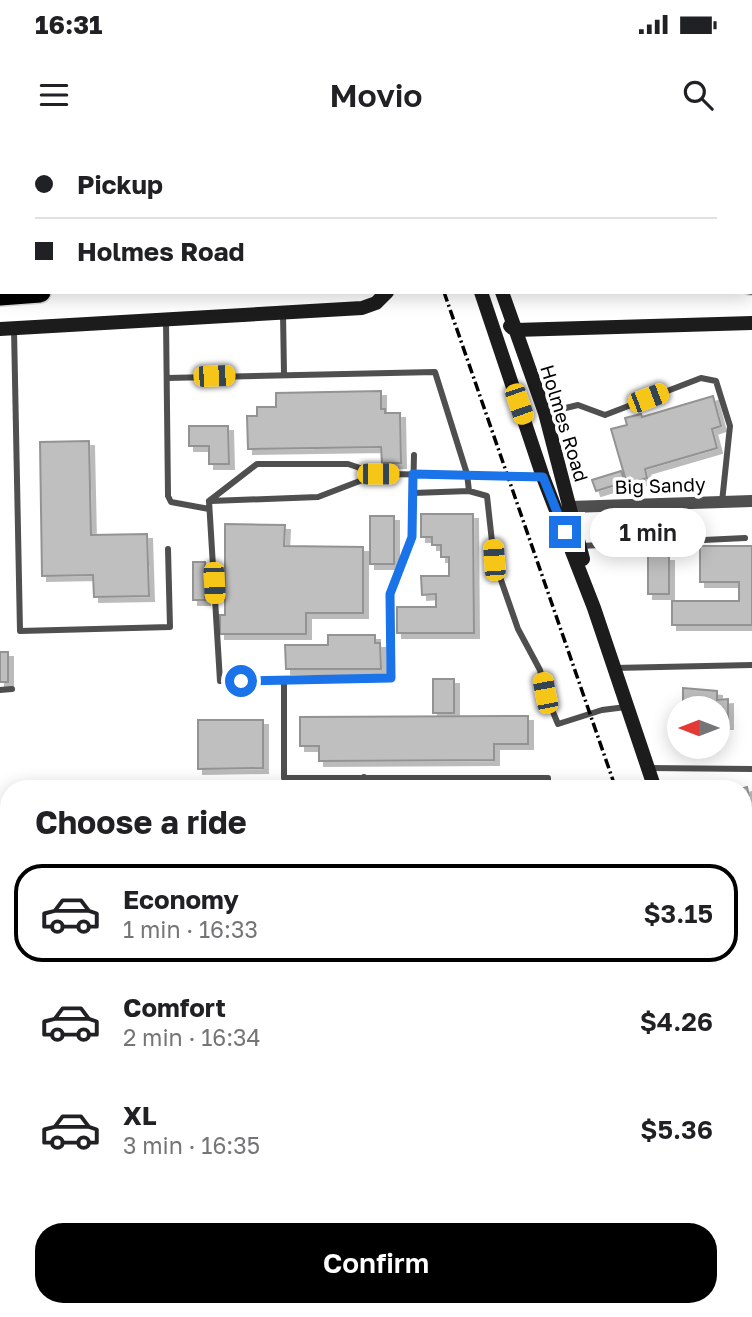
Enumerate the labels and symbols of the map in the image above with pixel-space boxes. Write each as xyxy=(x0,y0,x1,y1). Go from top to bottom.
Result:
street label: Holmes Road xyxy=(536,362,594,484)
car xyxy=(193,365,236,387)
car xyxy=(503,381,536,427)
car xyxy=(625,381,672,415)
car xyxy=(358,464,400,485)
street label: Big Sandy xyxy=(614,472,706,498)
callout: 1 min xyxy=(590,508,705,556)
route end xyxy=(549,516,581,548)
car xyxy=(483,538,506,582)
car xyxy=(203,561,226,605)
route start xyxy=(225,665,257,697)
car xyxy=(531,670,560,716)
north arrow xyxy=(667,696,730,760)

